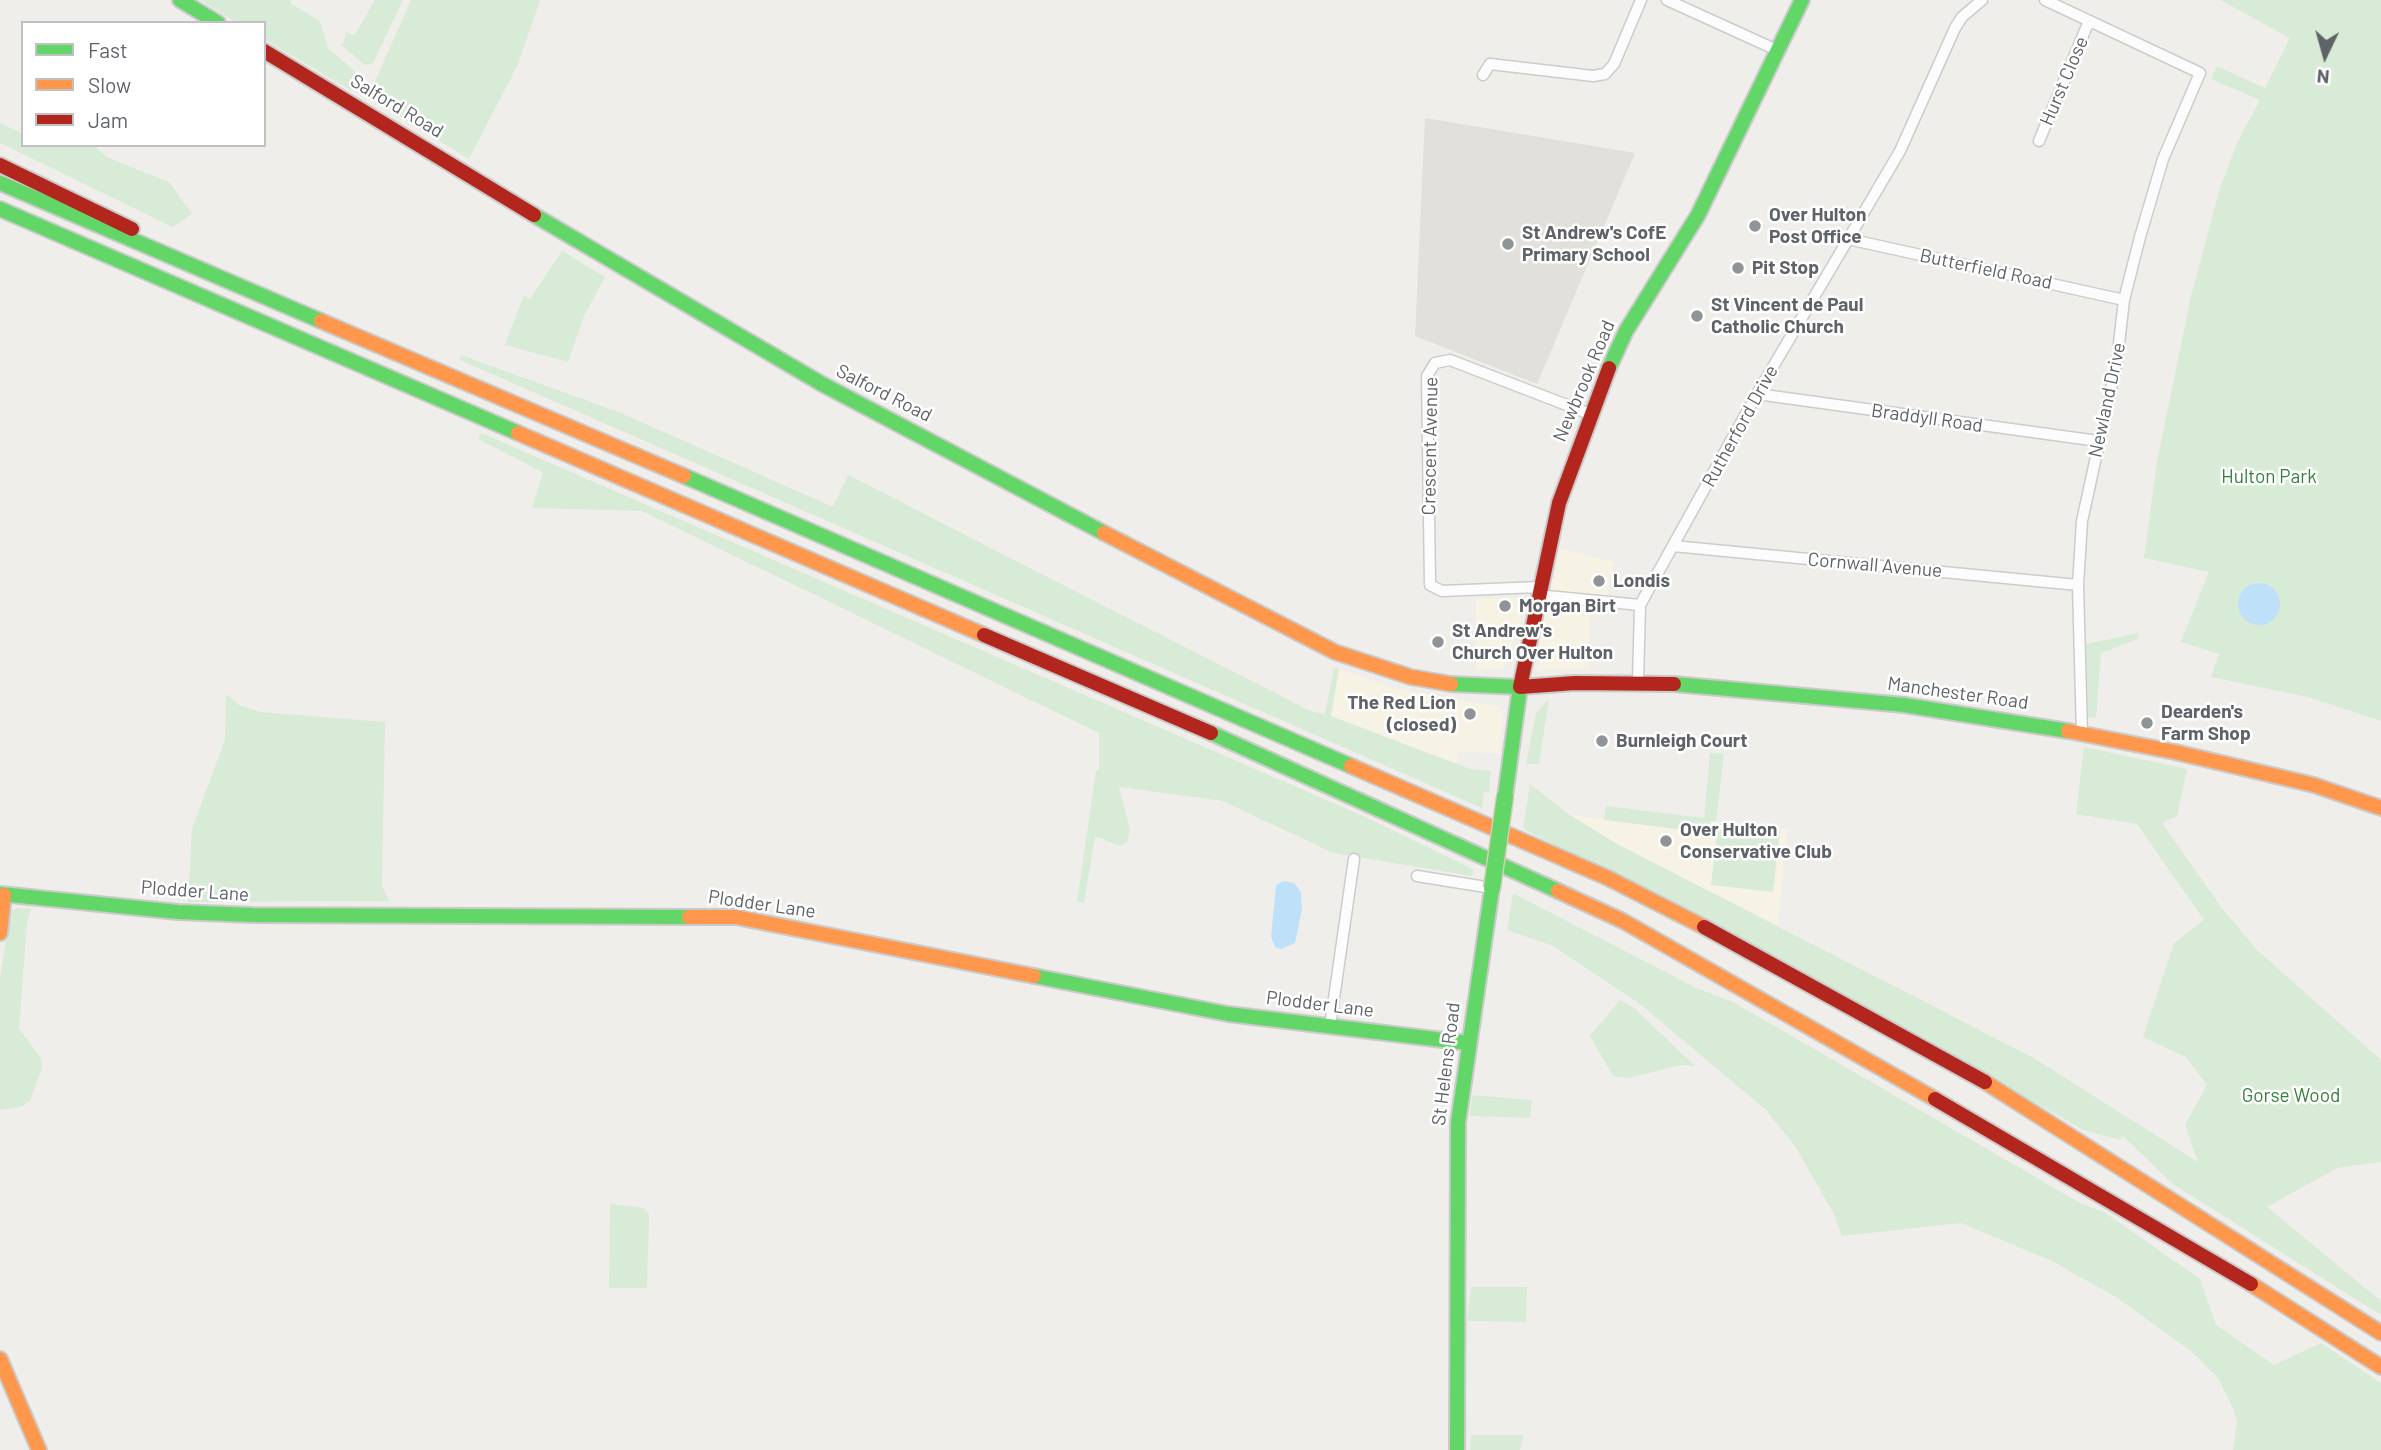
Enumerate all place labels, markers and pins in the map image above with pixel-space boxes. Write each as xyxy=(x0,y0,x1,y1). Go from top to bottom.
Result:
place label: Over Hulton Post Office xyxy=(1769,204,1866,248)
marker: Over Hulton Post Office xyxy=(1747,218,1763,234)
place label: St Andrew's CofE Primary School xyxy=(1522,222,1666,266)
marker: St Andrew's CofE Primary School xyxy=(1500,236,1516,252)
place label: Pit Stop xyxy=(1752,257,1819,279)
marker: Pit Stop xyxy=(1730,260,1746,276)
place label: St Vincent de Paul Catholic Church xyxy=(1711,294,1863,338)
marker: St Vincent de Paul Catholic Church xyxy=(1689,308,1705,324)
place label: Londis xyxy=(1613,570,1670,592)
marker: Londis xyxy=(1591,573,1607,589)
place label: Morgan Birt xyxy=(1519,595,1616,617)
marker: Morgan Birt xyxy=(1497,598,1513,614)
place label: St Andrew's Church Over Hulton xyxy=(1452,620,1613,664)
marker: St Andrew's Church Over Hulton xyxy=(1430,634,1446,650)
place label: The Red Lion (closed) xyxy=(1347,692,1456,736)
place label: Dearden's Farm Shop xyxy=(2161,701,2251,745)
marker: The Red Lion (closed) xyxy=(1462,706,1478,722)
marker: Dearden's Farm Shop xyxy=(2139,715,2155,731)
place label: Burnleigh Court xyxy=(1616,730,1747,752)
marker: Burnleigh Court xyxy=(1594,733,1610,749)
place label: Over Hulton Conservative Club xyxy=(1680,819,1832,863)
marker: Over Hulton Conservative Club xyxy=(1658,833,1674,849)

